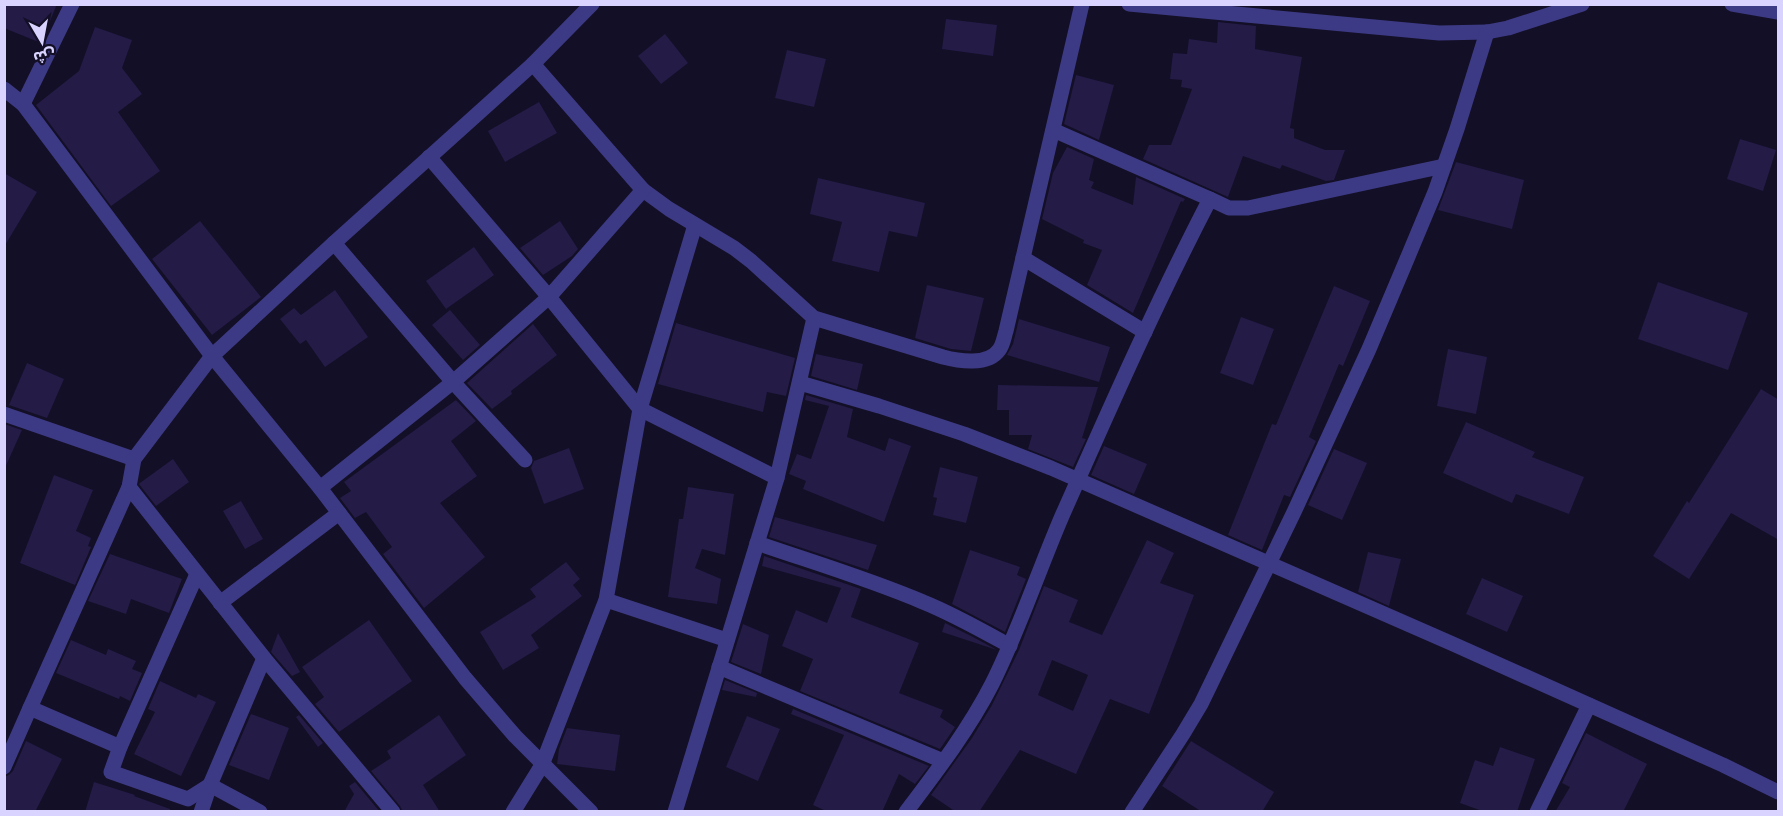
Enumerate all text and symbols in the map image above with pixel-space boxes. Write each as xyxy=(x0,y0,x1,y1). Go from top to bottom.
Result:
north arrow xyxy=(12,12,72,72)
text: ش xyxy=(32,43,57,71)

